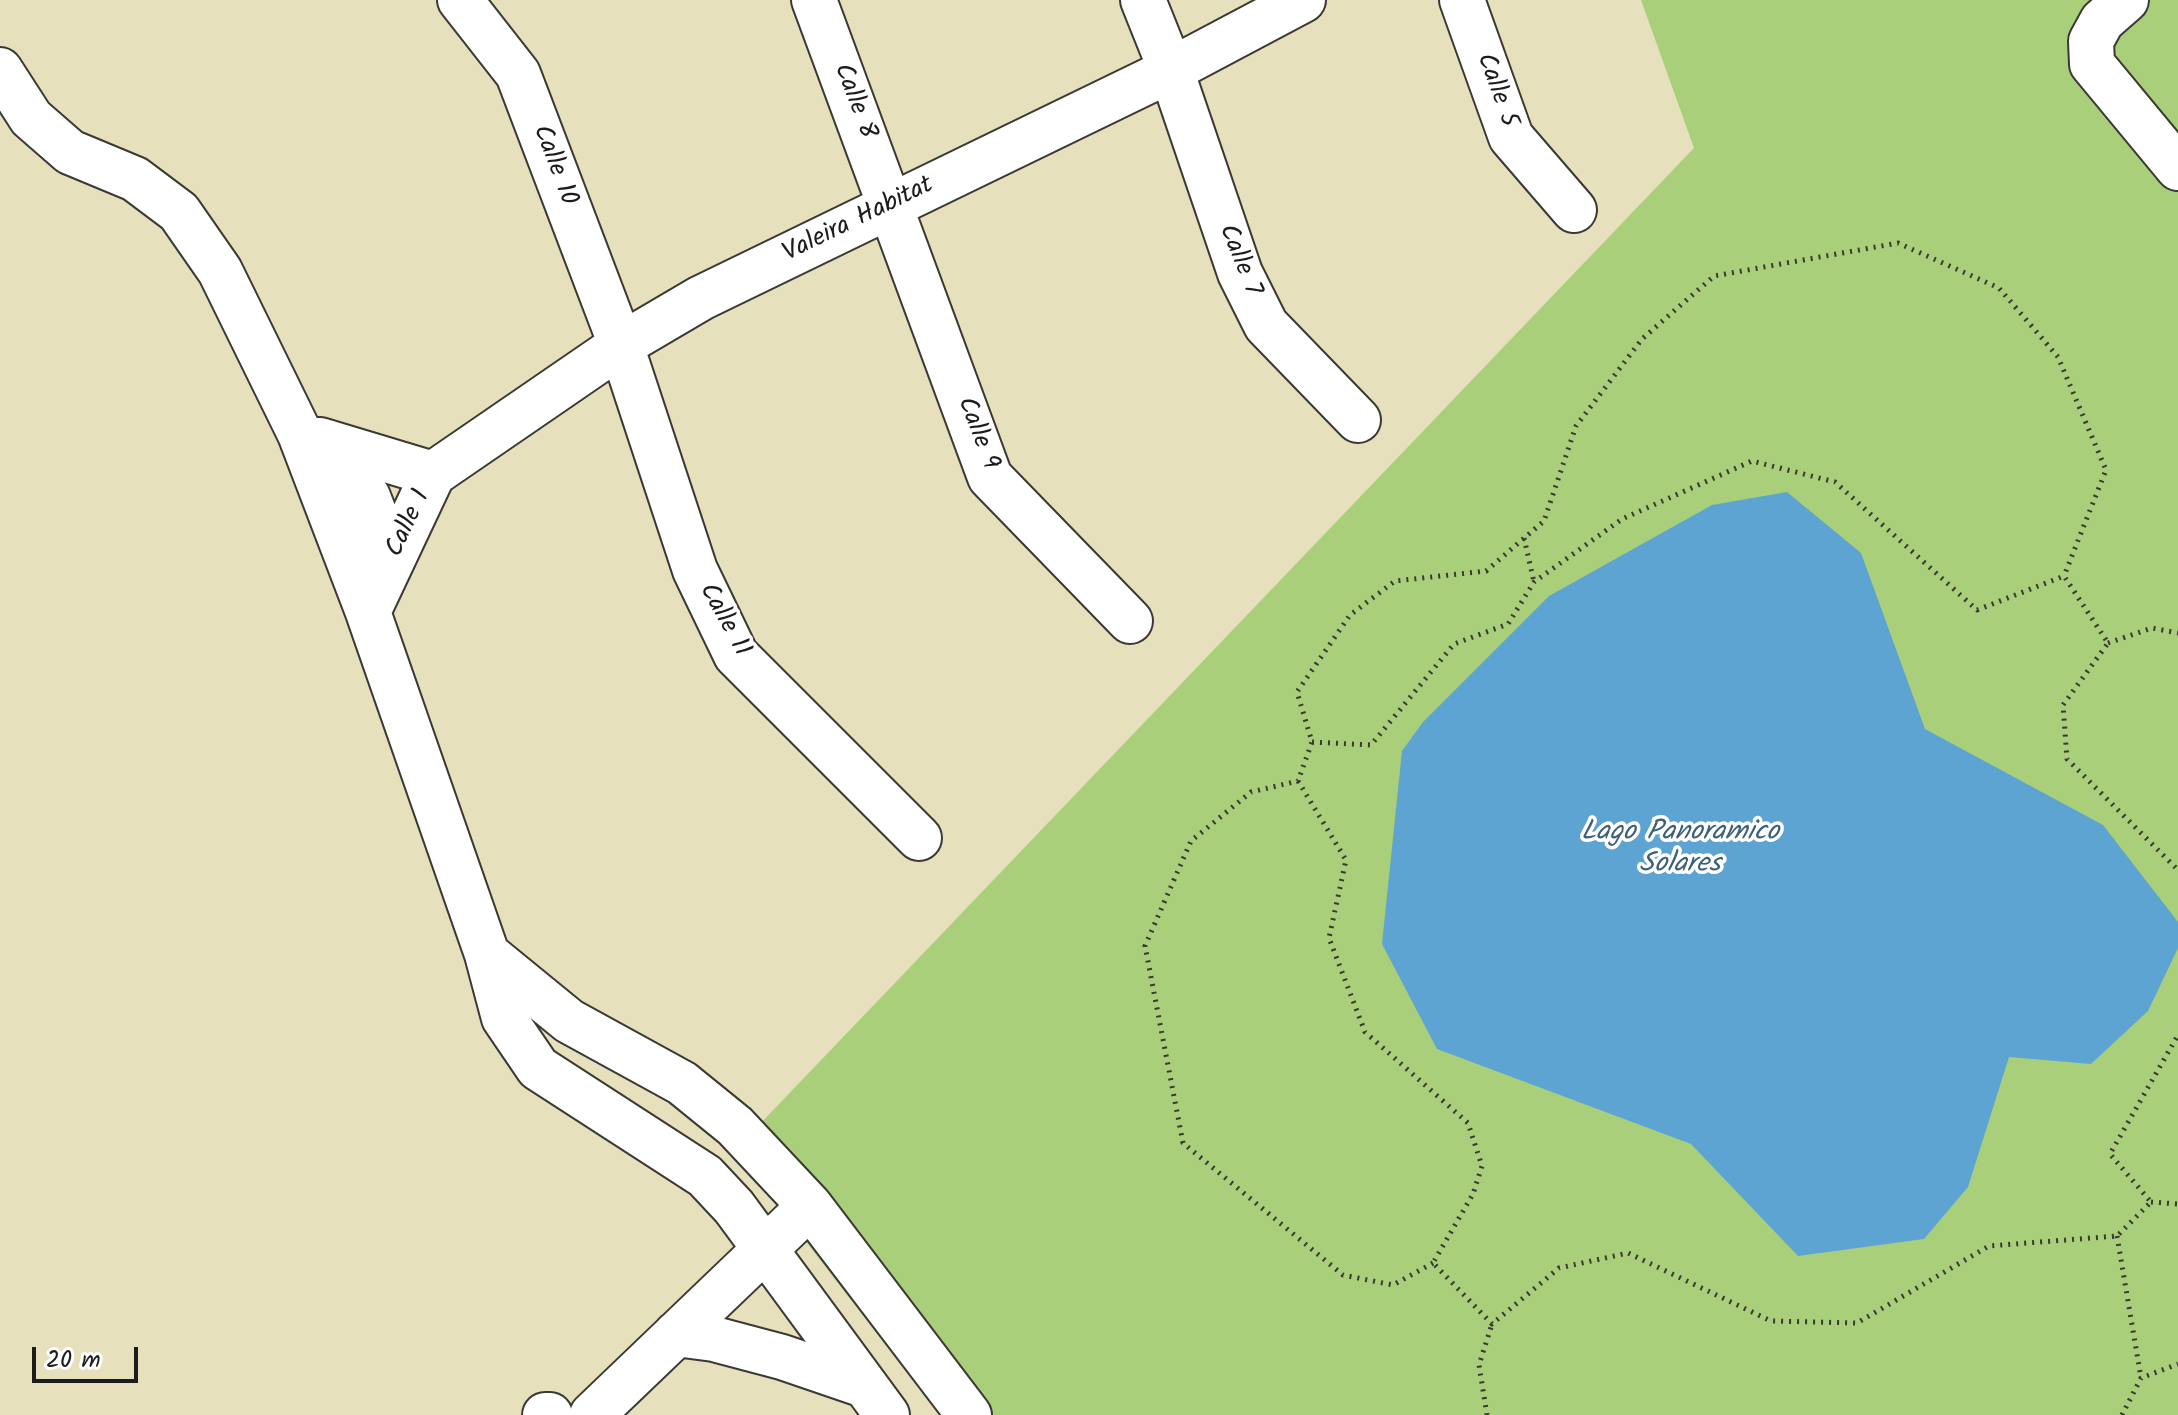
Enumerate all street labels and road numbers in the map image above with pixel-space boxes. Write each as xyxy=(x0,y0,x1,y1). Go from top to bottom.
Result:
street label: Calle 5 xyxy=(1467,50,1523,132)
street label: Calle 8 xyxy=(824,60,882,144)
street label: Calle 10 xyxy=(523,121,583,211)
street label: Valeira Habitat xyxy=(779,171,939,271)
street label: Calle 7 xyxy=(1210,221,1266,301)
street label: Calle 9 xyxy=(948,393,1004,475)
street label: Calle 1 xyxy=(381,485,439,563)
street label: Calle 11 xyxy=(690,579,756,663)

